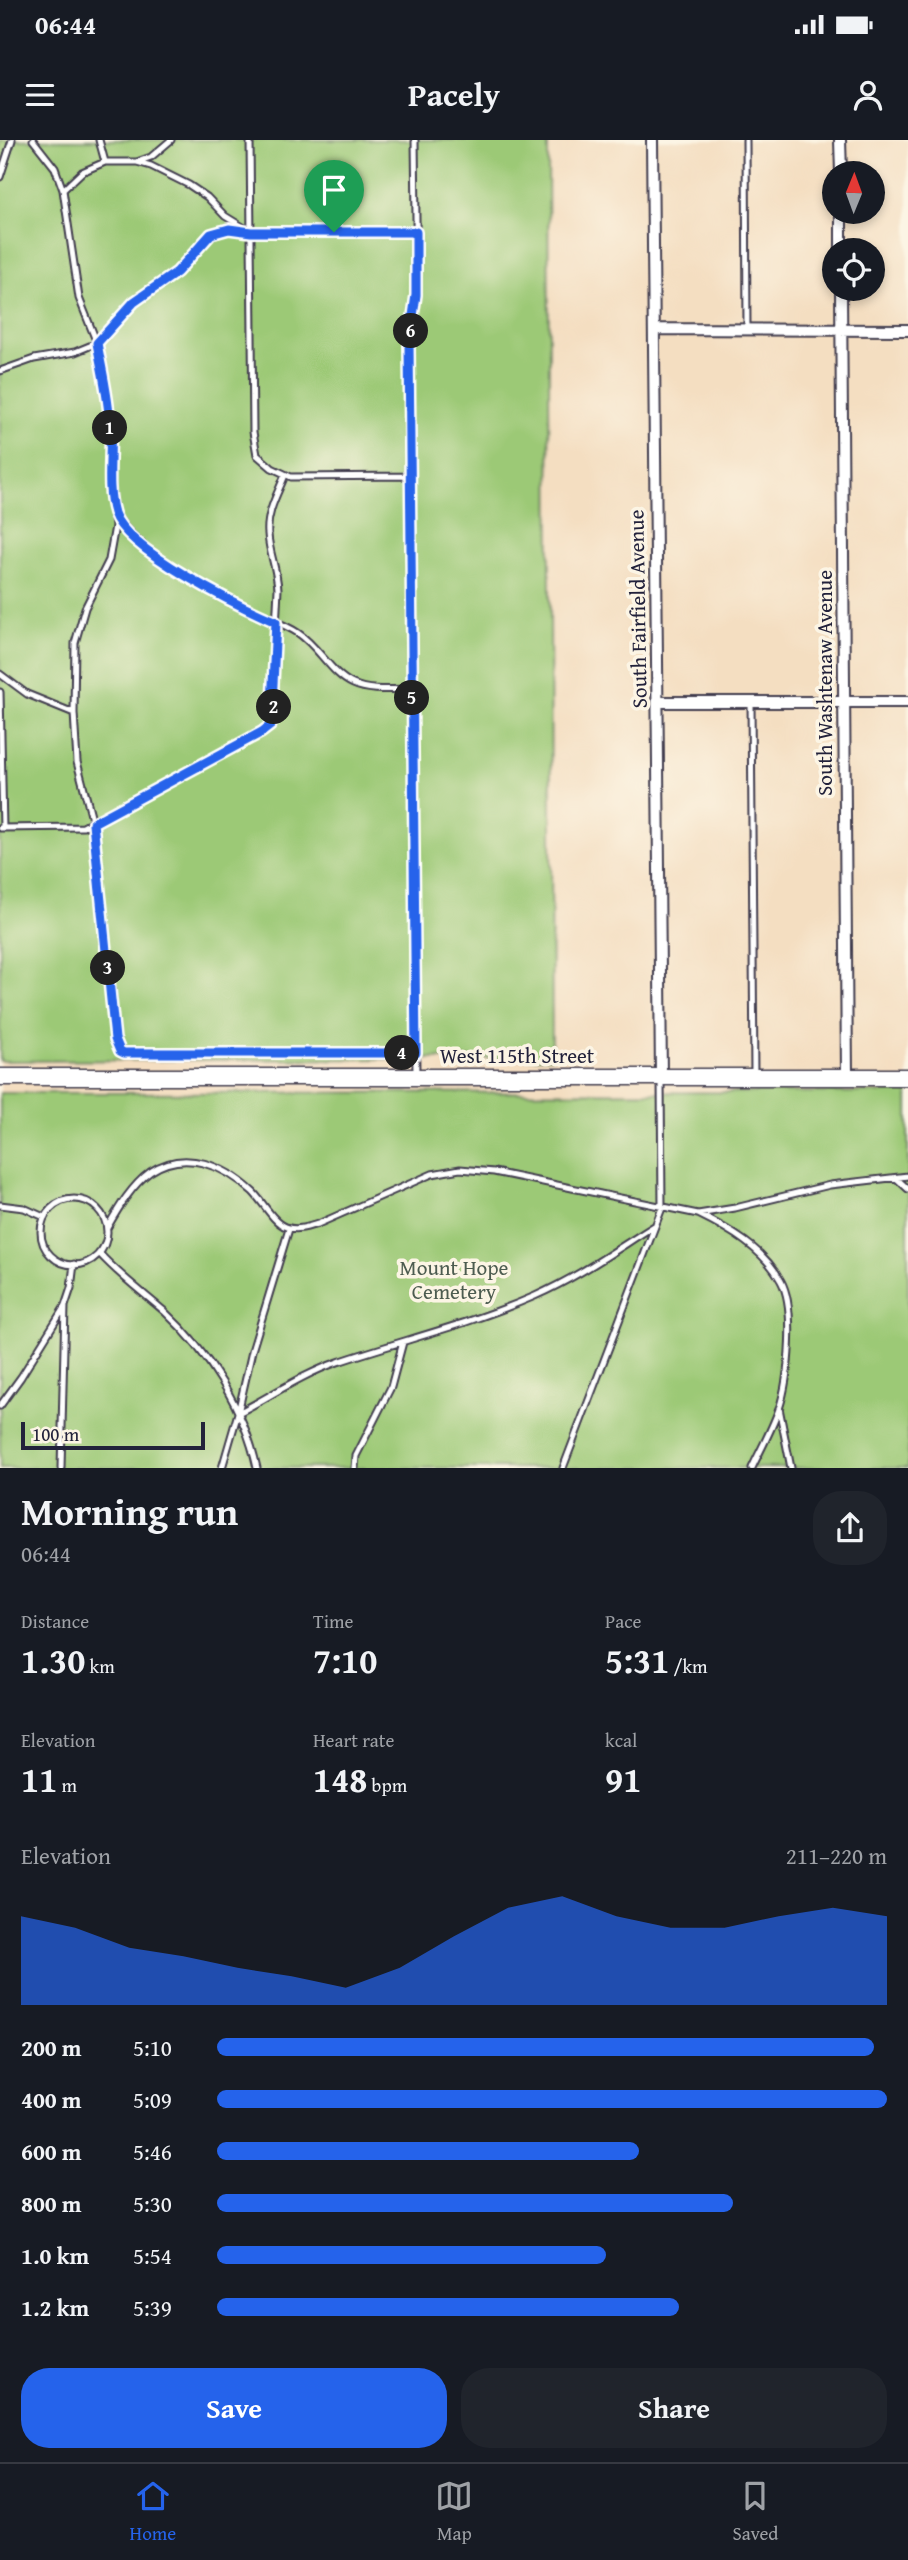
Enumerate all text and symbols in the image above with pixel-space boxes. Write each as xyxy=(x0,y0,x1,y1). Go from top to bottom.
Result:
text: 06:44 xyxy=(35,5,96,44)
text: Pacely xyxy=(408,71,500,118)
icon: menu xyxy=(21,76,59,114)
icon: person xyxy=(849,76,887,114)
pin xyxy=(304,160,364,232)
north arrow xyxy=(822,161,886,224)
map controls xyxy=(822,161,885,301)
icon: arrive xyxy=(315,171,353,209)
button: locate xyxy=(822,238,885,301)
pin: 6 xyxy=(394,314,428,348)
text: 6 xyxy=(406,316,415,344)
pin: 1 xyxy=(92,410,128,446)
text: 1 xyxy=(105,413,114,441)
street label: South Fairfield Avenue xyxy=(620,509,655,709)
street label: South Washtenaw Avenue xyxy=(809,570,840,796)
pin: 5 xyxy=(394,680,430,716)
text: 5 xyxy=(407,683,416,711)
pin: 2 xyxy=(256,690,292,724)
text: 2 xyxy=(269,692,278,720)
pin: 3 xyxy=(90,950,126,986)
text: 3 xyxy=(103,953,112,981)
pin: 4 xyxy=(384,1035,420,1070)
text: 4 xyxy=(397,1038,406,1066)
street label: West 115th Street xyxy=(440,1040,595,1071)
park label: Mount Hope Cemetery xyxy=(400,1252,509,1307)
scale bar xyxy=(21,1419,205,1451)
text: 100 m xyxy=(32,1420,79,1448)
text: Morning run xyxy=(21,1483,238,1539)
button: share xyxy=(813,1491,887,1565)
text: 06:44 xyxy=(21,1537,71,1570)
text: Distance xyxy=(21,1607,89,1635)
text: Time xyxy=(313,1607,353,1635)
text: Pace xyxy=(605,1607,642,1635)
text: 1.30 xyxy=(21,1635,85,1686)
text: 7:10 xyxy=(313,1635,377,1686)
text: 5:31 xyxy=(605,1635,669,1686)
text: km xyxy=(85,1652,115,1680)
text: /km xyxy=(669,1652,708,1680)
text: Elevation xyxy=(21,1726,95,1754)
text: Heart rate xyxy=(313,1726,394,1754)
text: kcal xyxy=(605,1726,637,1754)
text: 11 xyxy=(21,1754,57,1805)
text: 148 xyxy=(313,1754,367,1805)
text: 91 xyxy=(605,1754,641,1805)
text: m xyxy=(57,1771,77,1799)
text: bpm xyxy=(367,1771,407,1799)
text: Elevation xyxy=(21,1839,111,1872)
text: 211–220 m xyxy=(786,1839,887,1872)
text: 200 m xyxy=(21,2031,82,2064)
text: 5:10 xyxy=(133,2031,172,2064)
text: 400 m xyxy=(21,2083,82,2116)
text: 5:09 xyxy=(133,2083,172,2116)
text: 600 m xyxy=(21,2135,82,2168)
text: 5:46 xyxy=(133,2135,172,2168)
text: 800 m xyxy=(21,2187,82,2220)
text: 5:30 xyxy=(133,2187,172,2220)
text: 1.0 km xyxy=(21,2239,89,2272)
text: 5:54 xyxy=(133,2239,172,2272)
text: 1.2 km xyxy=(21,2291,89,2324)
text: 5:39 xyxy=(133,2291,172,2324)
button: Save xyxy=(21,2368,447,2448)
button: Share xyxy=(461,2368,887,2448)
tab: Home xyxy=(130,2477,176,2547)
tab: Map xyxy=(435,2477,473,2547)
tab: Saved xyxy=(732,2477,778,2547)

